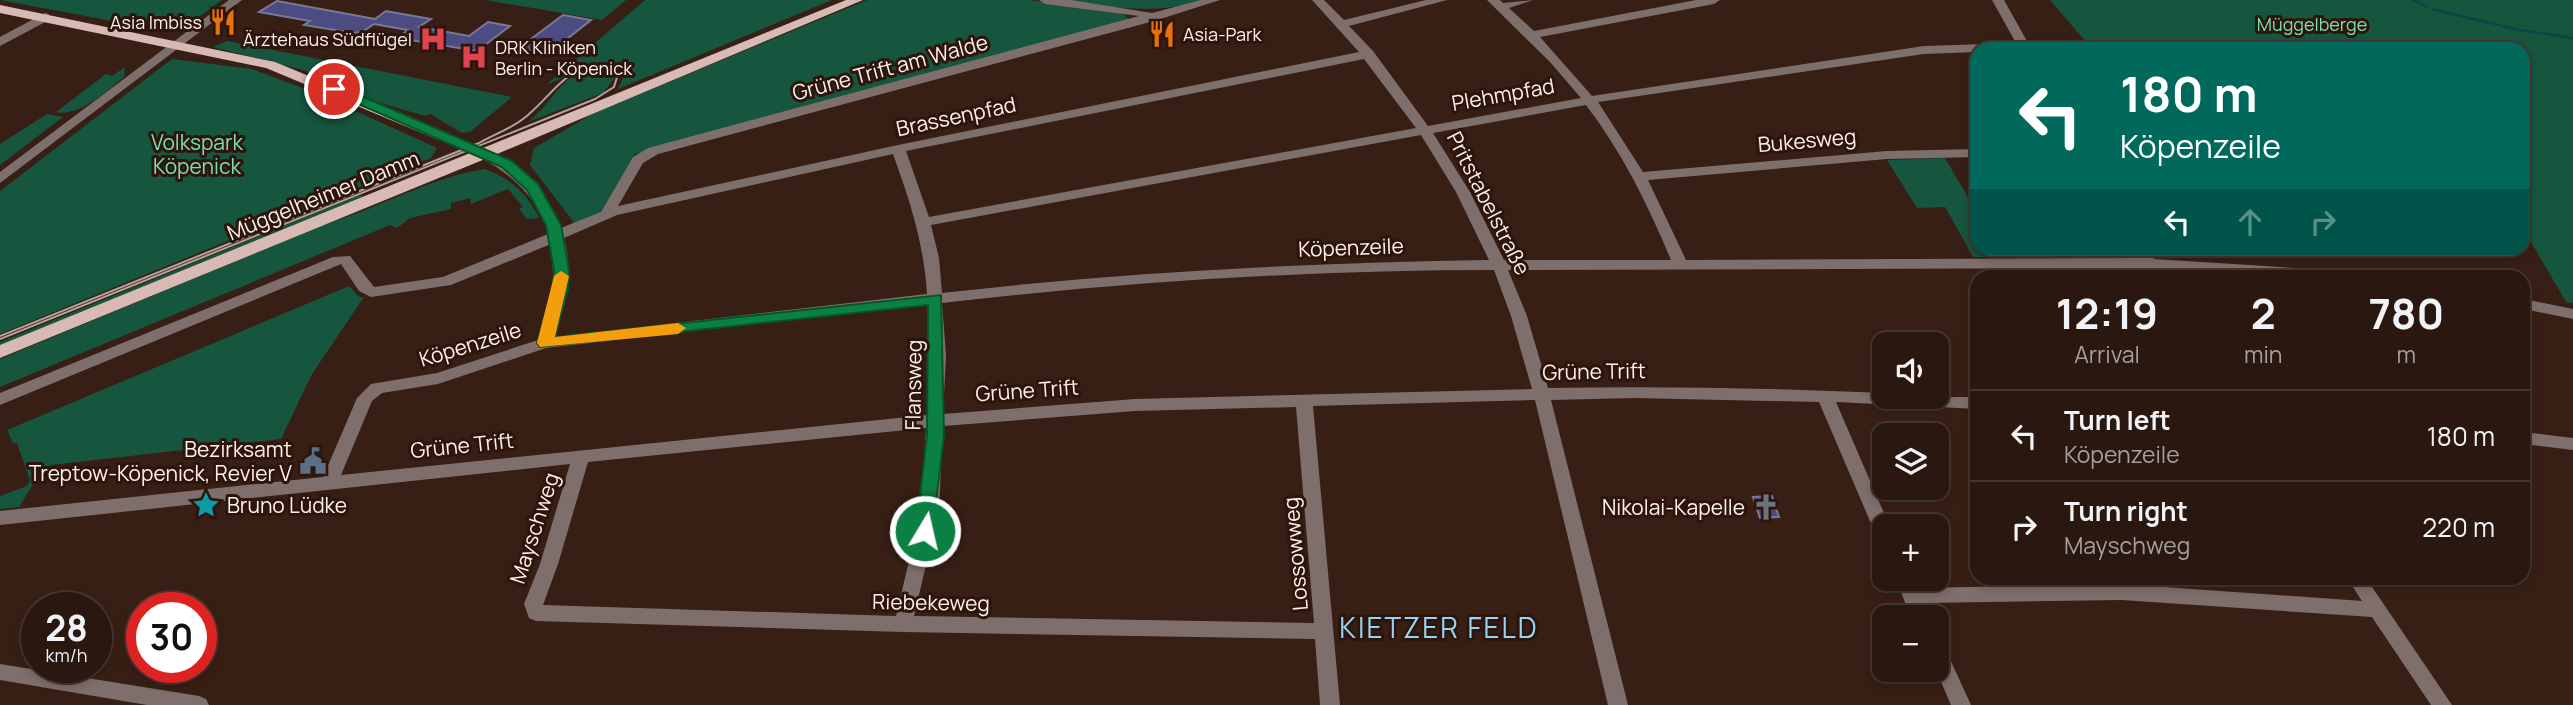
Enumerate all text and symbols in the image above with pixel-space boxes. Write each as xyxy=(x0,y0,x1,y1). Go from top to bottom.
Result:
restaurant icon: Asia Imbiss xyxy=(208,7,238,37)
place label: Asia Imbiss xyxy=(110,10,202,34)
park label: Müggelberge xyxy=(2257,12,2367,36)
restaurant icon: Asia-Park xyxy=(1147,19,1177,49)
place label: Asia-Park xyxy=(1183,22,1263,46)
hospital icon: Ärztehaus Südflügel xyxy=(418,24,448,54)
place label: Ärztehaus Südflügel xyxy=(243,27,412,51)
street label: Grüne Trift am Walde xyxy=(789,27,991,107)
place label: DRK Kliniken Berlin - Köpenick xyxy=(495,35,633,80)
hospital icon: DRK Kliniken Berlin - Köpenick xyxy=(459,42,489,72)
pin xyxy=(304,59,364,119)
text: 180 m xyxy=(2120,60,2258,127)
icon: arrive xyxy=(315,70,353,108)
icon: left xyxy=(2005,70,2096,161)
street label: Plehmpfad xyxy=(1449,71,1557,117)
street label: Brassenpfad xyxy=(893,90,1019,142)
street label: Bukesweg xyxy=(1757,122,1857,158)
text: Köpenzeile xyxy=(2120,124,2281,168)
street label: Pritstabelstraße xyxy=(1441,127,1537,279)
park label: Volkspark Köpenick xyxy=(151,128,244,180)
street label: Müggelheimer Damm xyxy=(223,144,423,246)
icon: left xyxy=(2158,203,2196,241)
icon: ahead xyxy=(2231,203,2269,241)
icon: right xyxy=(2304,203,2342,241)
street label: Köpenzeile xyxy=(1298,231,1404,263)
text: 12:19 xyxy=(2056,284,2158,342)
text: 2 xyxy=(2251,284,2276,342)
text: 780 xyxy=(2368,284,2444,342)
street label: Köpenzeile xyxy=(415,315,525,373)
map controls xyxy=(1872,332,1949,682)
button: sound xyxy=(1872,332,1949,409)
text: Arrival xyxy=(2074,338,2140,370)
text: min xyxy=(2244,338,2283,370)
text: m xyxy=(2397,338,2416,370)
street label: Flansweg xyxy=(898,339,928,431)
street label: Grüne Trift xyxy=(1542,356,1646,386)
street label: Grüne Trift xyxy=(974,372,1080,408)
text: Turn left xyxy=(2064,402,2171,438)
icon: left xyxy=(2005,417,2043,455)
text: 180 m xyxy=(2427,418,2495,454)
button: layers xyxy=(1872,423,1949,500)
street label: Grüne Trift xyxy=(409,426,515,464)
place label: Bezirksamt Treptow-Köpenick, Revier V xyxy=(29,435,292,487)
text: Köpenzeile xyxy=(2064,438,2180,470)
public building icon: Bezirksamt Treptow-Köpenick, Revier V xyxy=(298,446,328,476)
street label: Mayschweg xyxy=(503,469,565,587)
place icon: Bruno Lüdke xyxy=(191,490,221,520)
place label: Bruno Lüdke xyxy=(227,491,347,519)
church icon: Nikolai-Kapelle xyxy=(1751,492,1781,522)
place label: Nikolai-Kapelle xyxy=(1602,493,1745,521)
text: Turn right xyxy=(2064,493,2188,529)
position arrow xyxy=(888,494,962,568)
street label: Lossowweg xyxy=(1276,496,1314,612)
icon: right xyxy=(2005,508,2043,546)
text: 220 m xyxy=(2422,509,2495,545)
button: + xyxy=(1872,514,1949,591)
text: Mayschweg xyxy=(2064,529,2190,561)
street label: Riebekeweg xyxy=(872,587,990,617)
speed limit sign: 30 xyxy=(126,592,217,683)
text: 28 xyxy=(45,604,88,652)
button: − xyxy=(1872,605,1949,682)
district label: KIETZER FELD xyxy=(1339,608,1539,646)
text: km/h xyxy=(46,643,87,667)

